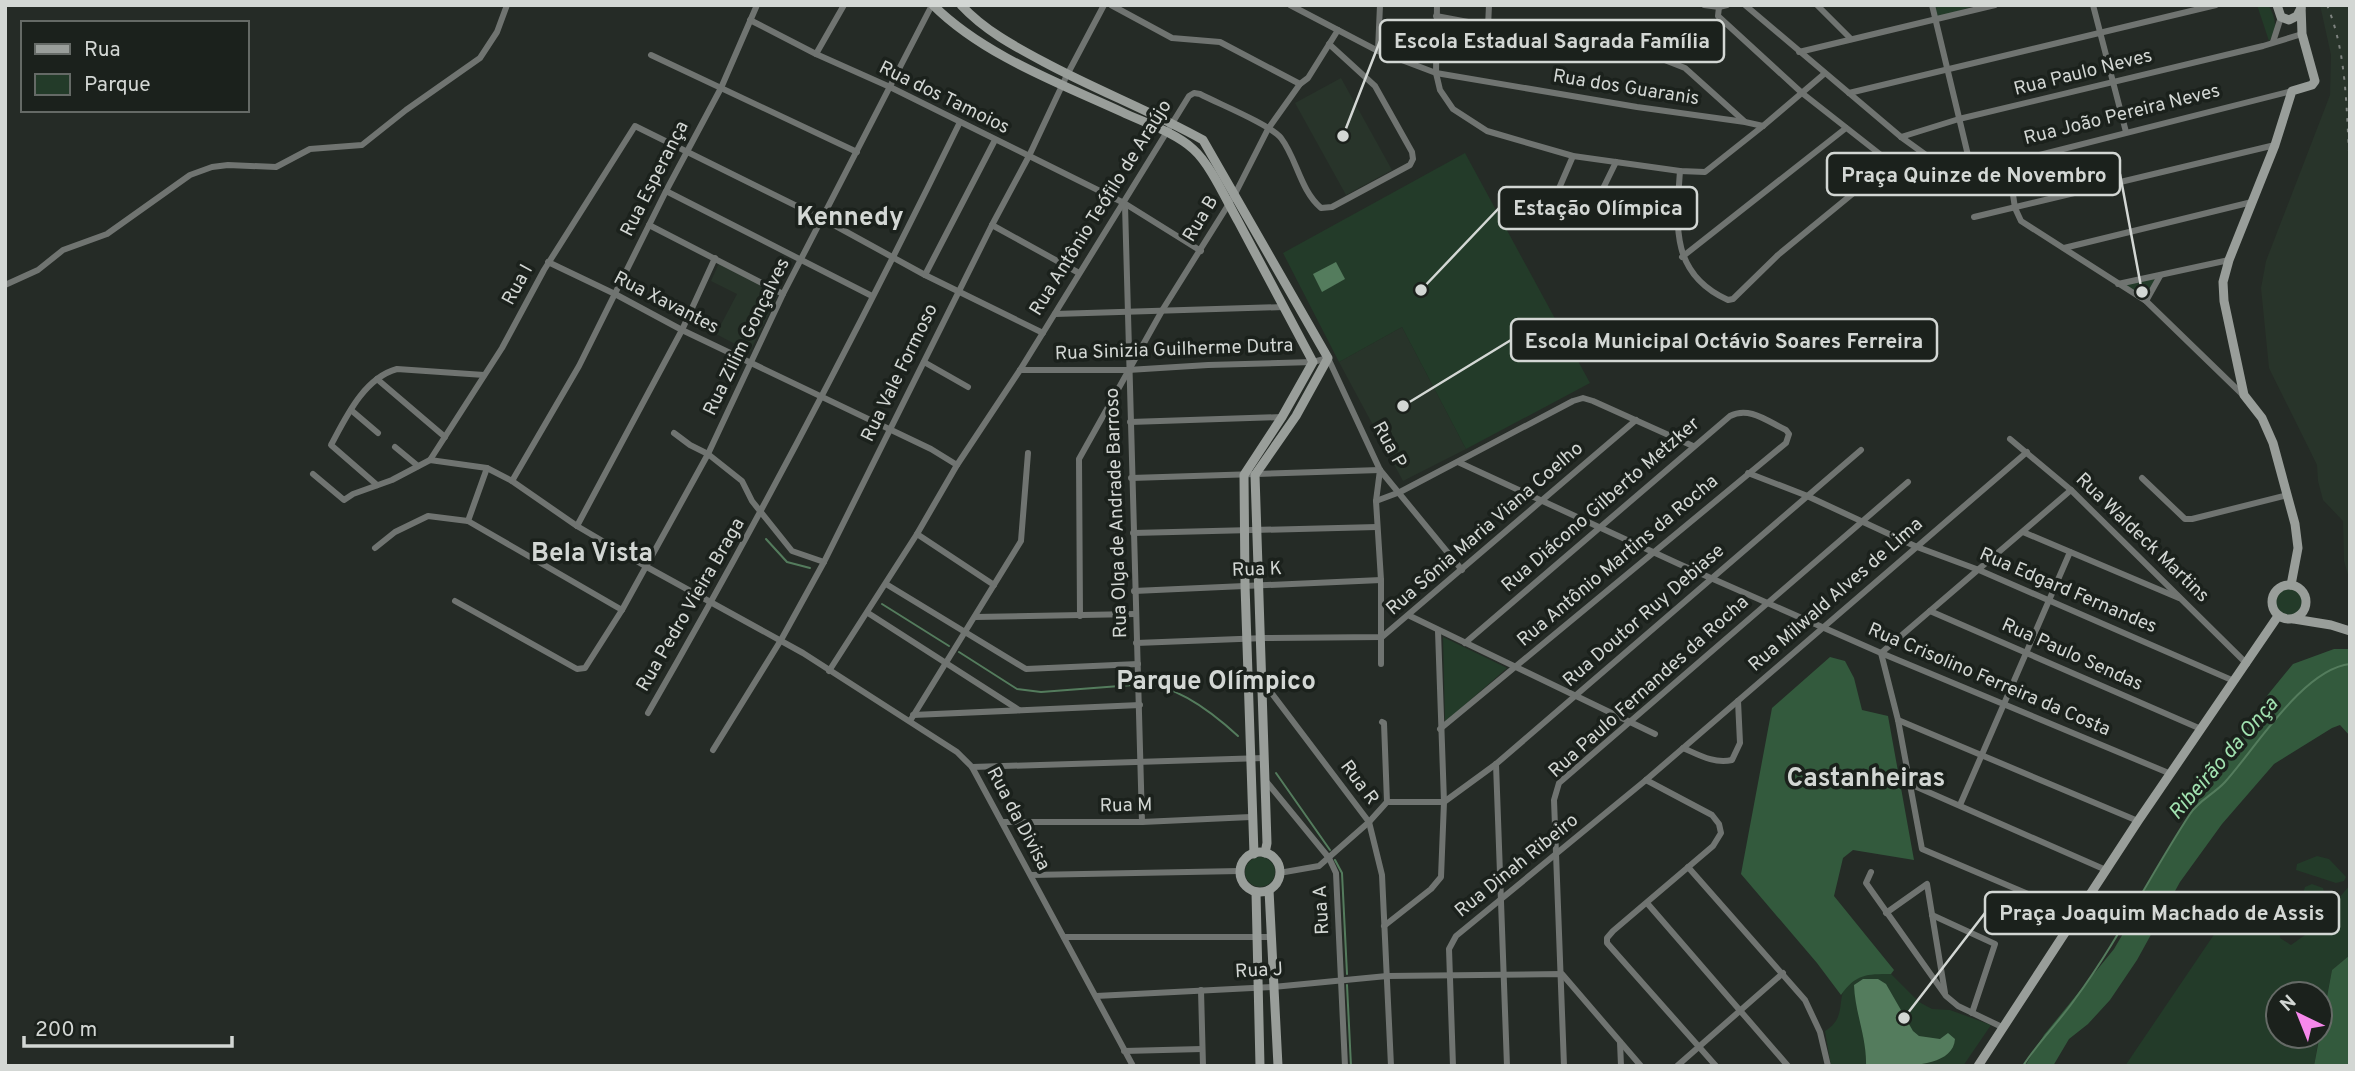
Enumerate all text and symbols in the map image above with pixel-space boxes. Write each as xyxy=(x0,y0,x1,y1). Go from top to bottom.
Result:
callout: Escola Estadual Sagrada Família xyxy=(1380,20,1724,62)
legend xyxy=(21,21,248,112)
text: Escola Estadual Sagrada Família xyxy=(1394,29,1710,56)
text: Rua xyxy=(84,37,121,64)
street label: Rua Paulo Neves xyxy=(2011,44,2155,102)
street label: Rua dos Tamoios xyxy=(875,56,1013,140)
street label: Rua dos Guaranis xyxy=(1551,65,1701,111)
text: Parque xyxy=(84,72,151,99)
street label: Rua João Pereira Neves xyxy=(2021,79,2223,151)
street label: Rua Antônio Teófilo de Araújo xyxy=(1025,96,1177,320)
street label: Rua Esperança xyxy=(616,117,694,241)
callout: Praça Quinze de Novembro xyxy=(1827,153,2120,195)
text: Praça Quinze de Novembro xyxy=(1841,163,2107,190)
callout: Estação Olímpica xyxy=(1499,187,1697,229)
street label: Rua B xyxy=(1178,191,1224,247)
text: Estação Olímpica xyxy=(1513,196,1683,223)
district label: Kennedy xyxy=(796,202,904,235)
street label: Rua Zilim Gonçalves xyxy=(698,254,796,420)
street label: Rua I xyxy=(497,260,539,310)
street label: Rua Xavantes xyxy=(609,266,723,340)
street label: Rua Vale Formoso xyxy=(856,300,944,446)
callout: Escola Municipal Octávio Soares Ferreira xyxy=(1511,319,1937,361)
text: Escola Municipal Octávio Soares Ferreira xyxy=(1525,329,1923,356)
street label: Rua Sinizia Guilherme Dutra xyxy=(1054,334,1294,366)
street label: Rua Olga de Andrade Barroso xyxy=(1101,387,1133,639)
street label: Rua Diácono Gilberto Metzker xyxy=(1497,412,1706,598)
street label: Rua P xyxy=(1366,417,1412,473)
street label: Rua Sônia Maria Viana Coelho xyxy=(1382,437,1588,621)
street label: Rua Waldeck Martins xyxy=(2070,468,2214,608)
street label: Rua Antônio Martins da Rocha xyxy=(1512,470,1724,652)
street label: Rua Milwald Alves de Lima xyxy=(1744,513,1928,677)
street label: Rua Pedro Vieira Braga xyxy=(631,514,751,696)
district label: Bela Vista xyxy=(531,538,653,571)
street label: Rua Doutor Ruy Debiase xyxy=(1558,539,1730,693)
street label: Rua Edgard Fernandes xyxy=(1976,543,2160,639)
street label: Rua K xyxy=(1232,557,1282,583)
street label: Rua Paulo Fernandes da Rocha xyxy=(1544,591,1754,783)
street label: Rua Paulo Sendas xyxy=(1998,613,2146,697)
street label: Rua Crisolino Ferreira da Costa xyxy=(1864,618,2114,742)
district label: Parque Olímpico xyxy=(1116,666,1316,699)
water label: Ribeirão da Onça xyxy=(2163,692,2285,826)
street label: Rua R xyxy=(1334,756,1384,810)
street label: Rua da Divisa xyxy=(981,763,1055,875)
district label: Castanheiras xyxy=(1787,763,1945,796)
street label: Rua M xyxy=(1099,794,1153,818)
street label: Rua Dinah Ribeiro xyxy=(1450,809,1584,923)
street label: Rua A xyxy=(1309,885,1335,935)
callout: Praça Joaquim Machado de Assis xyxy=(1985,892,2339,934)
text: Praça Joaquim Machado de Assis xyxy=(1999,901,2325,928)
street label: Rua J xyxy=(1234,958,1284,984)
north arrow xyxy=(2264,980,2334,1050)
text: N xyxy=(2276,991,2302,1017)
scale bar xyxy=(24,1004,233,1048)
text: 200 m xyxy=(35,1017,97,1044)

